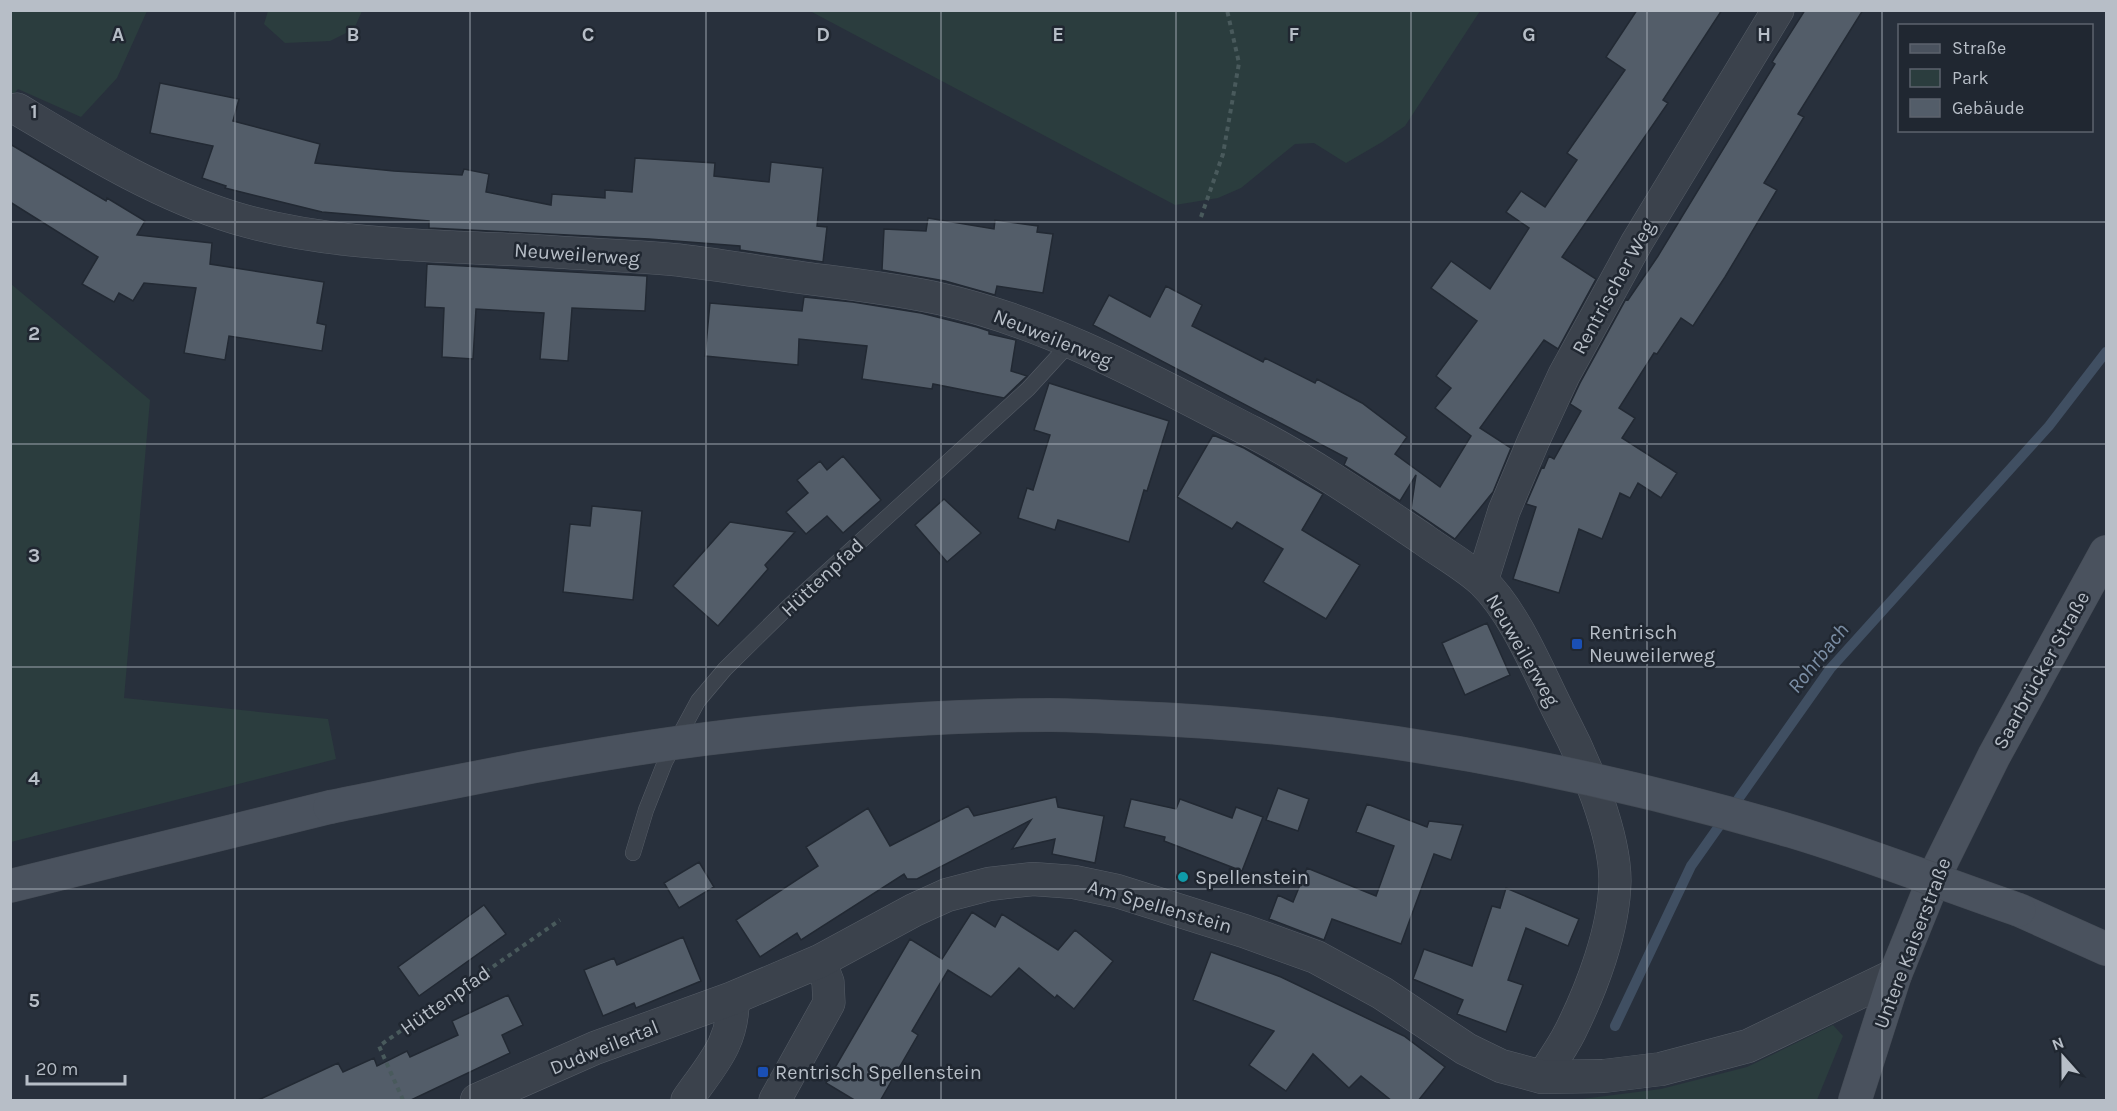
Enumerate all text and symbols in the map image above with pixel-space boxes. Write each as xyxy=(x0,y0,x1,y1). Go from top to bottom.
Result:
text: A xyxy=(112,23,125,46)
text: B xyxy=(347,23,359,46)
text: C xyxy=(582,23,594,46)
text: D xyxy=(816,23,830,46)
text: E xyxy=(1052,23,1064,46)
text: F xyxy=(1289,23,1300,46)
text: G xyxy=(1522,23,1536,46)
text: H xyxy=(1757,23,1771,46)
legend xyxy=(1898,24,2093,132)
text: Straße xyxy=(1952,37,2006,59)
text: Park xyxy=(1952,67,1989,89)
text: Gebäude xyxy=(1952,97,2024,119)
text: 1 xyxy=(30,100,38,123)
street label: Rentrischer Weg xyxy=(1567,216,1660,358)
street label: Neuweilerweg xyxy=(513,239,641,270)
street label: Neuweilerweg xyxy=(990,304,1116,373)
text: 2 xyxy=(28,322,40,345)
street label: Hüttenpfad xyxy=(776,533,868,621)
text: 3 xyxy=(28,544,40,567)
street label: Saarbrücker Straße xyxy=(1989,587,2094,753)
street label: Neuweilerweg xyxy=(1481,590,1564,711)
water label: Rohrbach xyxy=(1782,618,1854,698)
place label: Rentrisch Neuweilerweg xyxy=(1589,621,1715,667)
marker: Rentrisch Neuweilerweg xyxy=(1570,637,1584,651)
text: 4 xyxy=(28,767,40,790)
street label: Untere Kaiserstraße xyxy=(1869,855,1956,1032)
place label: Spellenstein xyxy=(1195,866,1309,889)
marker: Spellenstein xyxy=(1176,870,1190,884)
street label: Am Spellenstein xyxy=(1085,875,1235,938)
street label: Hüttenpfad xyxy=(396,961,495,1040)
text: 5 xyxy=(28,989,40,1012)
street label: Dudweilertal xyxy=(547,1015,662,1080)
north arrow xyxy=(2033,1027,2093,1087)
text: N xyxy=(2049,1033,2067,1054)
scale bar xyxy=(27,1048,124,1086)
text: 20 m xyxy=(36,1058,78,1080)
place label: Rentrisch Spellenstein xyxy=(775,1061,982,1084)
marker: Rentrisch Spellenstein xyxy=(756,1065,770,1079)

